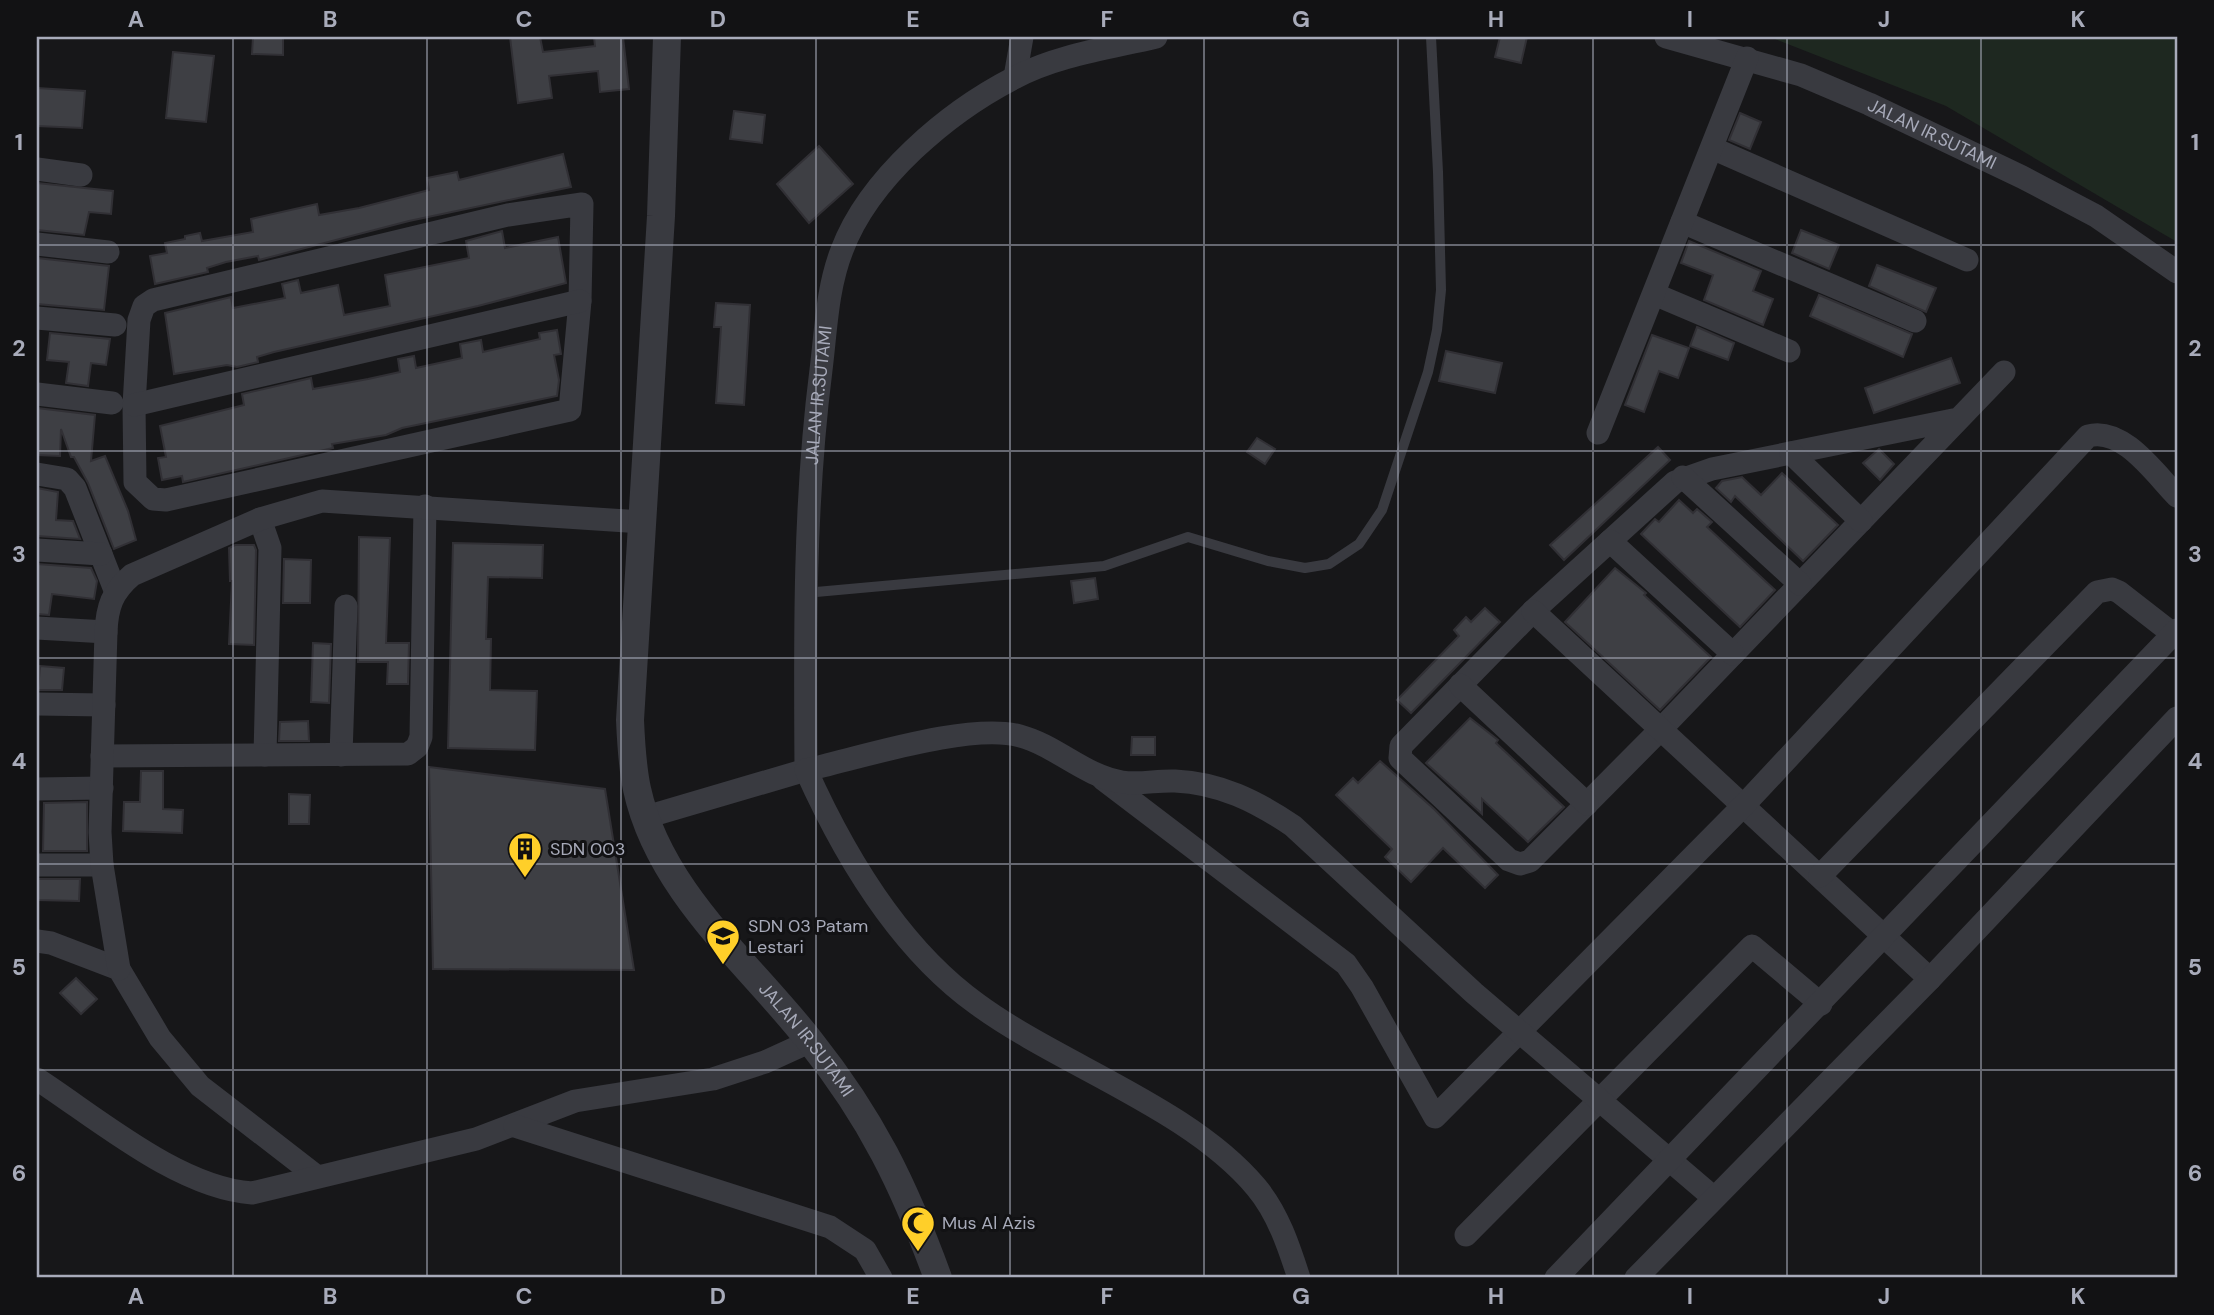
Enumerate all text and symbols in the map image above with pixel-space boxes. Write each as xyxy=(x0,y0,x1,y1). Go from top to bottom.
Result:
text: A xyxy=(128,4,144,34)
text: B xyxy=(323,4,337,34)
text: C xyxy=(516,4,532,34)
text: D xyxy=(710,4,726,34)
text: E xyxy=(906,4,920,34)
text: F xyxy=(1101,4,1114,34)
text: G xyxy=(1292,4,1310,34)
text: H xyxy=(1488,4,1504,34)
text: I xyxy=(1687,4,1693,34)
text: J xyxy=(1878,4,1890,34)
text: K xyxy=(2070,4,2086,34)
street label: JALAN IR.SUTAMI xyxy=(1864,93,2000,175)
text: 1 xyxy=(15,127,23,157)
text: 1 xyxy=(2191,127,2199,157)
street label: JALAN IR.SUTAMI xyxy=(800,324,838,466)
text: 2 xyxy=(12,333,26,363)
text: 2 xyxy=(2188,333,2202,363)
text: 3 xyxy=(12,539,26,569)
text: 3 xyxy=(2188,539,2202,569)
text: 4 xyxy=(12,746,27,776)
text: 4 xyxy=(2188,746,2203,776)
building icon: SDN 003 xyxy=(506,830,544,879)
place label: SDN 003 xyxy=(550,837,625,861)
place label: SDN 03 Patam Lestari xyxy=(748,914,868,959)
school or university icon: SDN 03 Patam Lestari xyxy=(704,917,742,966)
text: 5 xyxy=(12,952,26,982)
text: 5 xyxy=(2188,952,2202,982)
street label: JALAN IR.SUTAMI xyxy=(753,977,859,1101)
text: 6 xyxy=(12,1158,26,1188)
text: 6 xyxy=(2188,1158,2202,1188)
mosque icon: Mus Al Azis xyxy=(899,1204,937,1253)
place label: Mus Al Azis xyxy=(942,1211,1036,1235)
text: A xyxy=(128,1281,144,1311)
text: B xyxy=(323,1281,337,1311)
text: C xyxy=(516,1281,532,1311)
text: D xyxy=(710,1281,726,1311)
text: E xyxy=(906,1281,920,1311)
text: F xyxy=(1101,1281,1114,1311)
text: G xyxy=(1292,1281,1310,1311)
text: H xyxy=(1488,1281,1504,1311)
text: I xyxy=(1687,1281,1693,1311)
text: J xyxy=(1878,1281,1890,1311)
text: K xyxy=(2070,1281,2086,1311)

